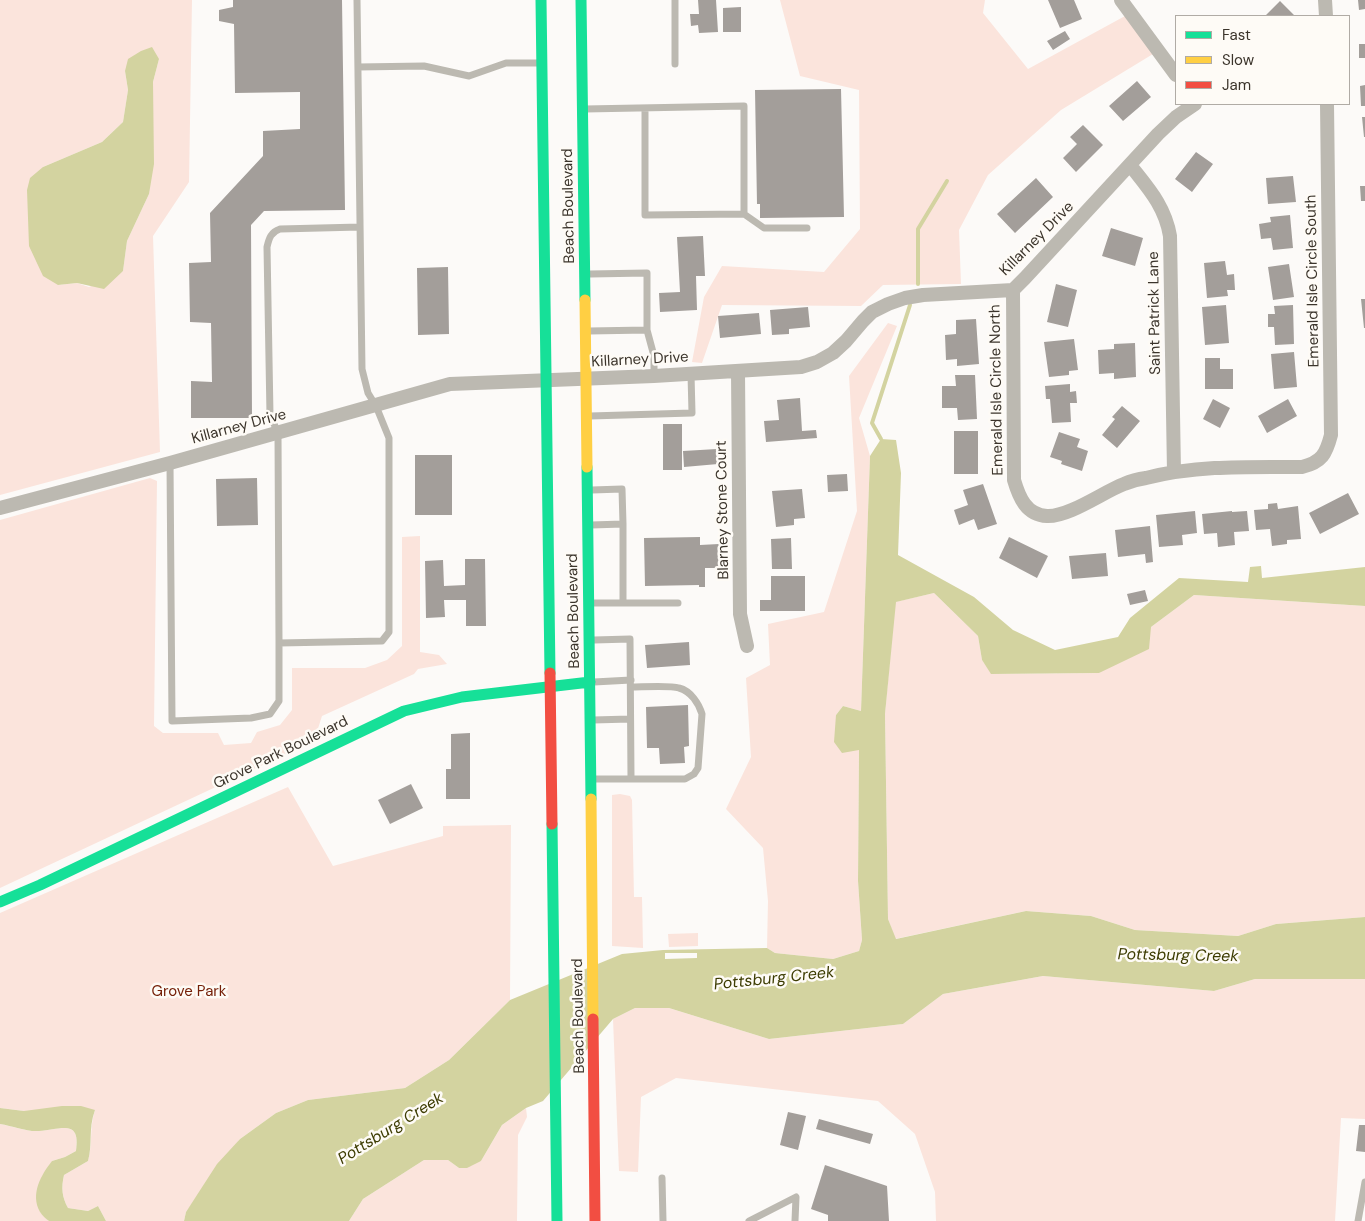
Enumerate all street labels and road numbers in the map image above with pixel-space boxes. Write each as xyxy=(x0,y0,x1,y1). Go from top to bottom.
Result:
street label: Beach Boulevard xyxy=(559,148,579,264)
street label: Emerald Isle Circle South xyxy=(1302,195,1324,367)
street label: Killarney Drive xyxy=(996,198,1078,280)
street label: Saint Patrick Lane xyxy=(1145,251,1165,375)
street label: Emerald Isle Circle North xyxy=(987,304,1007,476)
street label: Killarney Drive xyxy=(591,348,689,372)
street label: Killarney Drive xyxy=(190,406,288,448)
street label: Blarney Stone Court xyxy=(713,440,733,580)
street label: Beach Boulevard xyxy=(564,553,584,669)
street label: Grove Park Boulevard xyxy=(211,713,351,793)
street label: Beach Boulevard xyxy=(569,958,589,1074)

